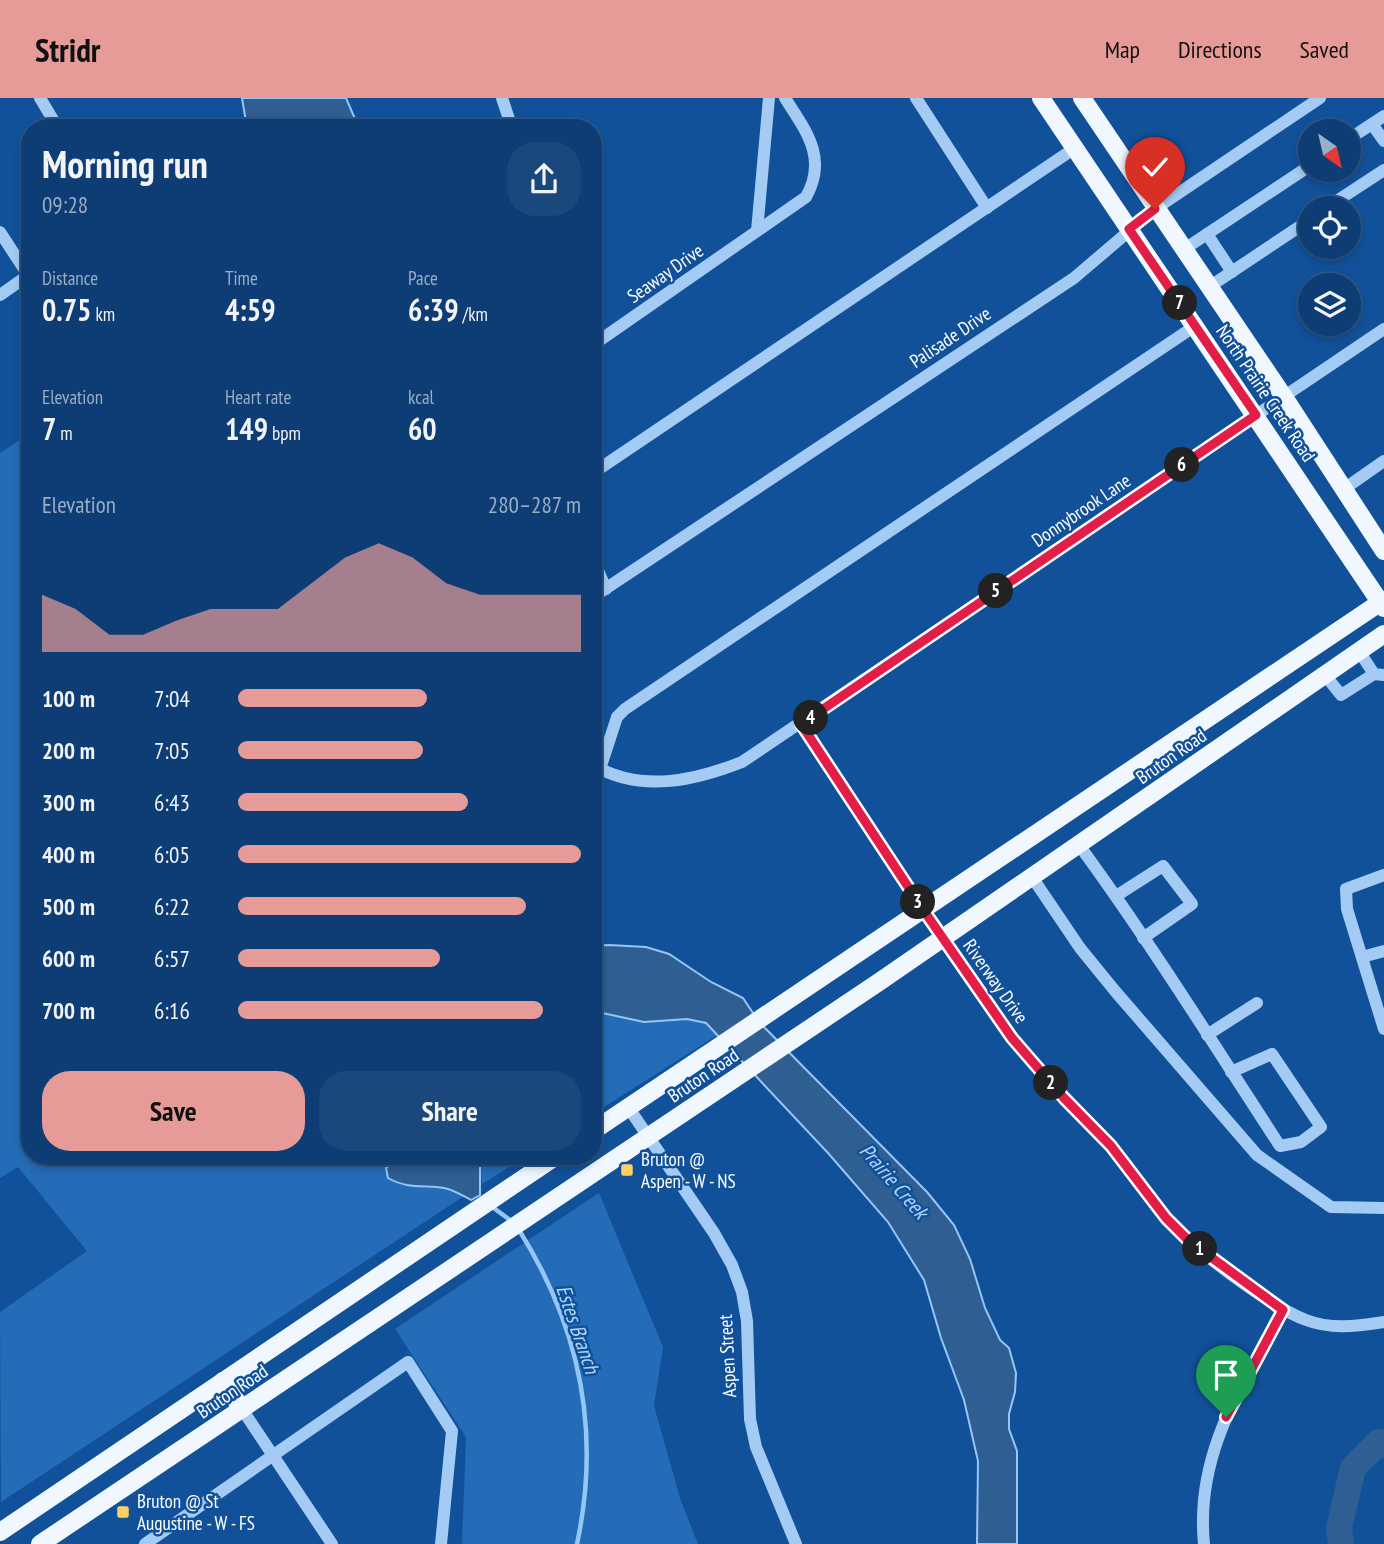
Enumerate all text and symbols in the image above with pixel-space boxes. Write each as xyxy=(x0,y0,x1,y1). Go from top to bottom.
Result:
text: Stridr xyxy=(35,28,101,71)
text: Map xyxy=(1105,34,1140,65)
text: Directions xyxy=(1178,34,1262,65)
text: Saved xyxy=(1300,34,1349,65)
north arrow xyxy=(1298,119,1362,182)
map controls xyxy=(1298,119,1361,336)
pin xyxy=(1125,137,1185,209)
text: Morning run xyxy=(42,139,208,188)
button: share xyxy=(507,142,581,216)
icon: check xyxy=(1136,148,1174,186)
text: 09:28 xyxy=(42,190,88,219)
button: locate xyxy=(1298,196,1361,259)
street label: Seaway Drive xyxy=(622,238,708,308)
text: Distance xyxy=(42,266,98,290)
text: Time xyxy=(225,266,258,290)
text: Pace xyxy=(408,266,438,290)
button: layers xyxy=(1298,273,1361,336)
pin: 7 xyxy=(1162,286,1198,320)
text: 0.75 xyxy=(42,290,91,329)
text: 4:59 xyxy=(225,290,276,329)
text: 6:39 xyxy=(408,290,459,329)
text: 7 xyxy=(1175,290,1184,314)
street label: Palisade Drive xyxy=(905,301,995,373)
text: km xyxy=(91,302,115,326)
text: /km xyxy=(459,302,488,326)
street label: North Prairie Creek Road xyxy=(1211,320,1321,466)
text: Elevation xyxy=(42,385,103,409)
text: Heart rate xyxy=(225,385,291,409)
text: kcal xyxy=(408,385,434,409)
text: 7 xyxy=(42,409,56,448)
text: 149 xyxy=(225,409,268,448)
text: 60 xyxy=(408,409,437,448)
text: m xyxy=(56,421,73,445)
text: bpm xyxy=(268,421,301,445)
pin: 6 xyxy=(1164,448,1200,482)
text: 6 xyxy=(1177,452,1186,476)
street label: Donnybrook Lane xyxy=(1027,468,1135,552)
text: Elevation xyxy=(42,490,116,519)
text: 280–287 m xyxy=(488,490,581,519)
pin: 5 xyxy=(978,574,1014,608)
text: 5 xyxy=(991,578,1000,602)
text: 100 m xyxy=(42,684,95,713)
text: 7:04 xyxy=(154,684,190,713)
pin: 4 xyxy=(794,700,828,736)
text: 4 xyxy=(806,705,815,729)
street label: Bruton Road xyxy=(1131,723,1211,789)
text: 200 m xyxy=(42,736,95,765)
text: 7:05 xyxy=(154,736,190,765)
text: 300 m xyxy=(42,788,95,817)
text: 6:43 xyxy=(154,788,190,817)
text: 400 m xyxy=(42,840,95,869)
text: 6:05 xyxy=(154,840,190,869)
pin: 3 xyxy=(900,884,936,920)
text: 3 xyxy=(913,889,922,913)
text: 500 m xyxy=(42,892,95,921)
text: 6:22 xyxy=(154,892,190,921)
street label: Riverway Drive xyxy=(958,934,1034,1028)
text: 600 m xyxy=(42,944,95,973)
text: 6:57 xyxy=(154,944,190,973)
text: 700 m xyxy=(42,996,95,1025)
text: 6:16 xyxy=(154,996,190,1025)
street label: Bruton Road xyxy=(663,1043,743,1107)
pin: 2 xyxy=(1034,1066,1068,1100)
text: 2 xyxy=(1046,1070,1055,1094)
button: Save xyxy=(42,1071,305,1151)
button: Share xyxy=(319,1071,581,1151)
water label: Prairie Creek xyxy=(854,1138,936,1227)
place label: Bruton @ Aspen - W - NS xyxy=(641,1147,736,1193)
marker: Bruton @ Aspen - W - NS xyxy=(619,1162,635,1178)
pin: 1 xyxy=(1182,1232,1218,1266)
text: 1 xyxy=(1195,1236,1204,1260)
water label: Estes Branch xyxy=(550,1281,606,1379)
street label: Aspen Street xyxy=(713,1313,741,1398)
pin xyxy=(1196,1345,1256,1417)
icon: arrive xyxy=(1207,1356,1245,1394)
street label: Bruton Road xyxy=(192,1359,272,1423)
place label: Bruton @ St Augustine - W - FS xyxy=(137,1489,255,1535)
marker: Bruton @ St Augustine - W - FS xyxy=(115,1504,131,1520)

